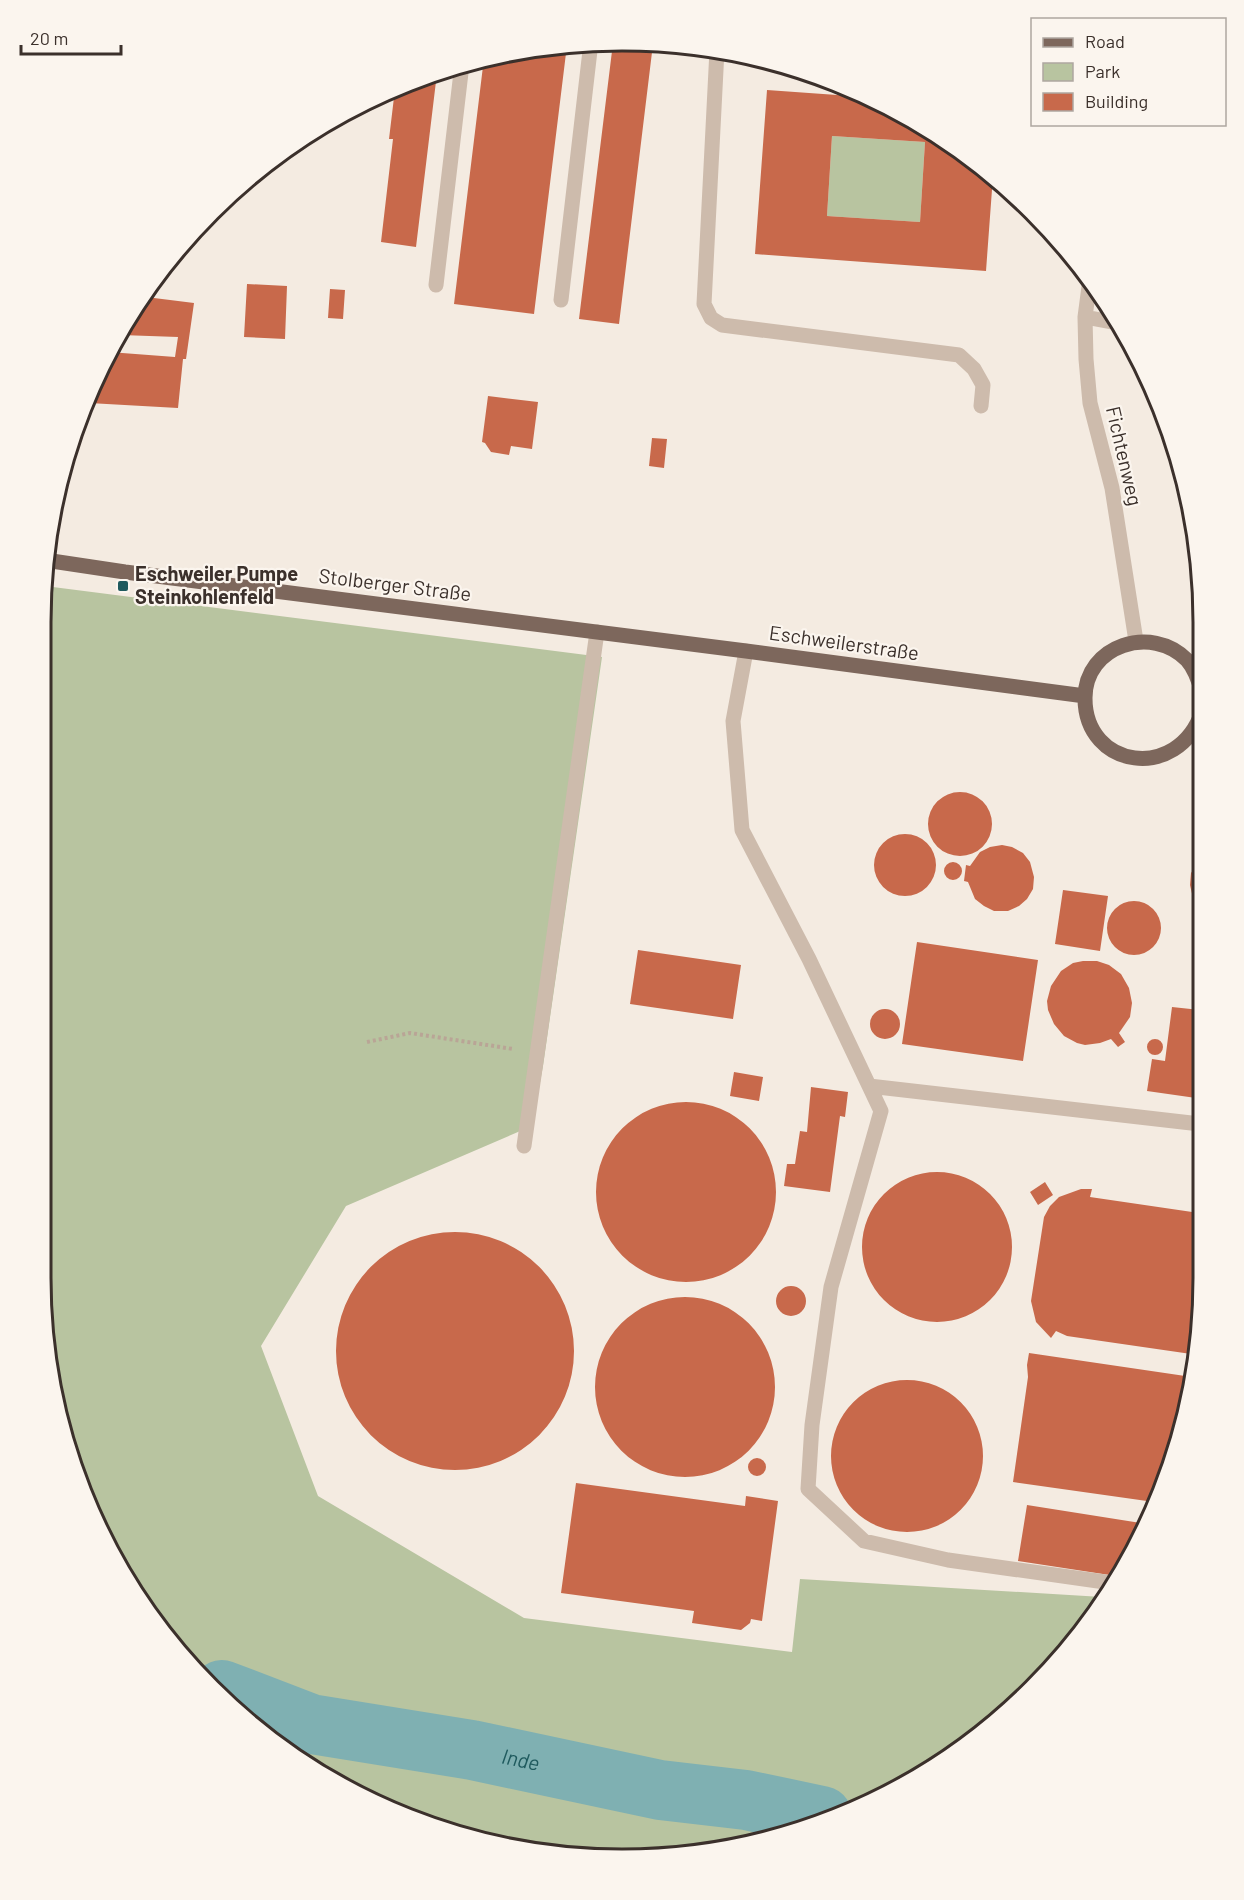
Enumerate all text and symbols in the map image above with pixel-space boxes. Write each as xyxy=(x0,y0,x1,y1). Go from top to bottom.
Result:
scale bar xyxy=(21,18,122,56)
legend xyxy=(1031,18,1226,126)
text: 20 m xyxy=(30,27,68,49)
text: Road xyxy=(1085,30,1125,52)
text: Park xyxy=(1085,60,1120,82)
text: Building xyxy=(1085,90,1148,112)
street label: Fichtenweg xyxy=(1102,404,1148,508)
place label: Eschweiler Pumpe Steinkohlenfeld xyxy=(135,561,298,608)
street label: Stolberger Straße xyxy=(317,563,473,605)
marker: Eschweiler Pumpe Steinkohlenfeld xyxy=(116,579,130,593)
street label: Eschweilerstraße xyxy=(768,620,921,664)
water label: Inde xyxy=(500,1743,542,1775)

